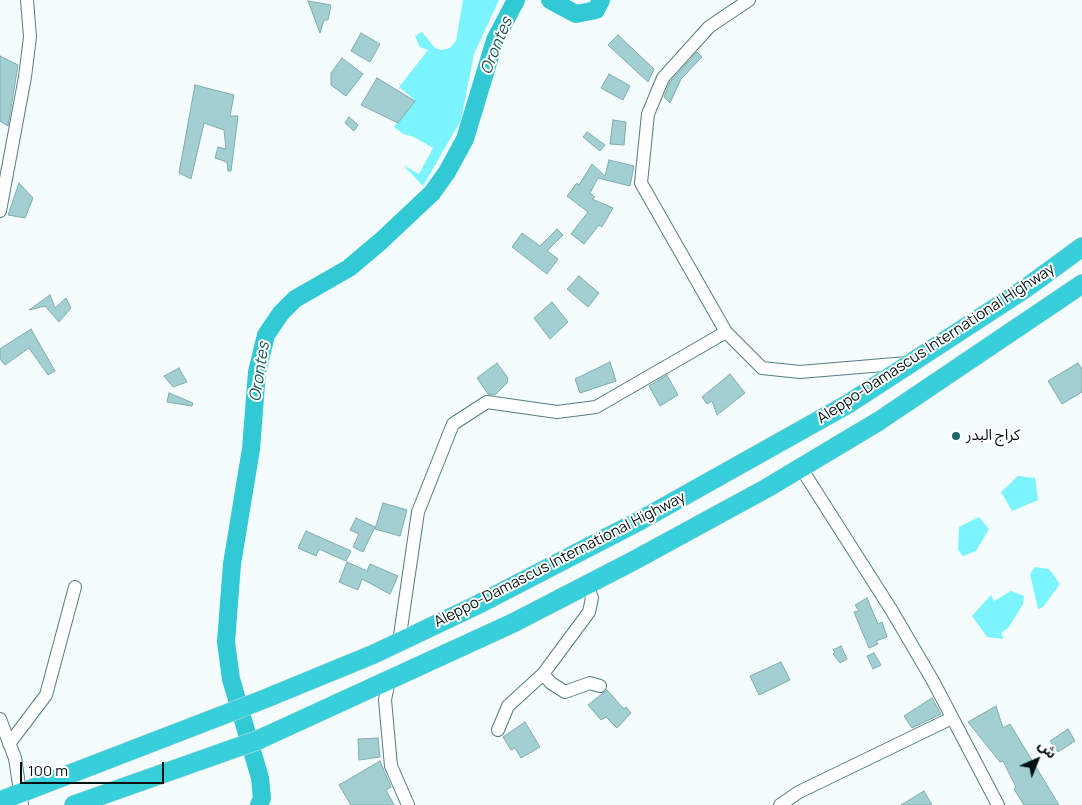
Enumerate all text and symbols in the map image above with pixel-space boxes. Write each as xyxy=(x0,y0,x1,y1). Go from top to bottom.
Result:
water label: Orontes xyxy=(477,15,517,77)
street label: Aleppo-Damascus International Highway xyxy=(814,260,1058,428)
water label: Orontes xyxy=(246,341,274,403)
place label: كراج البدر xyxy=(966,427,1020,445)
marker: كراج البدر xyxy=(950,430,962,442)
street label: Aleppo-Damascus International Highway xyxy=(431,488,689,632)
north arrow xyxy=(1012,735,1062,785)
text: ش xyxy=(1034,735,1061,762)
scale bar xyxy=(22,752,166,784)
text: 100 m xyxy=(28,760,68,781)

